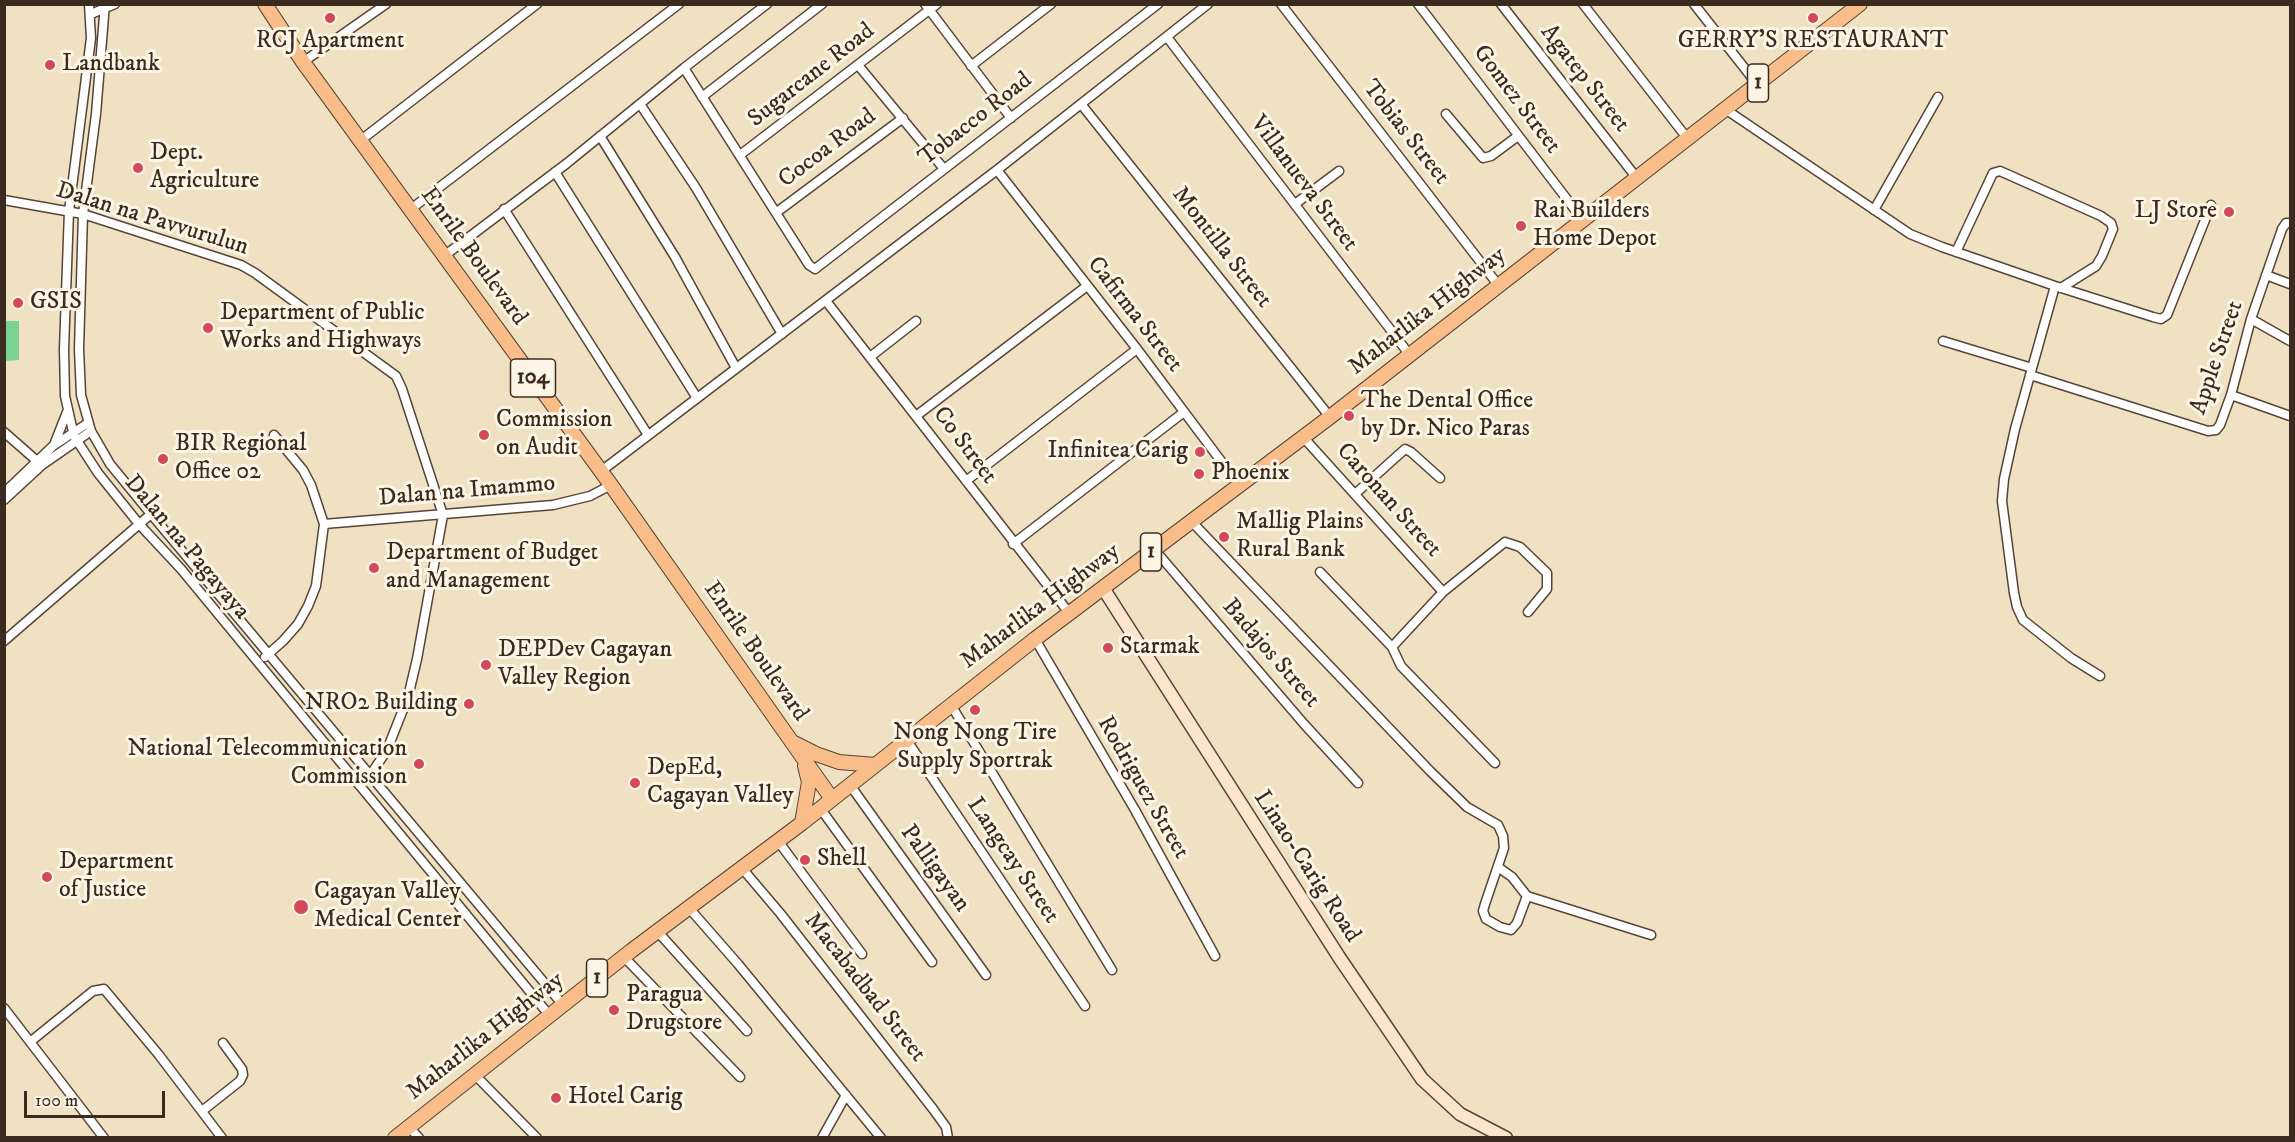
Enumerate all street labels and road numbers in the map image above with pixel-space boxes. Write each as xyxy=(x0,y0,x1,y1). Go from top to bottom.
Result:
street label: Sugarcane Road xyxy=(743,18,881,134)
street label: Agatep Street xyxy=(1533,19,1635,139)
street label: Gomez Street xyxy=(1466,40,1566,160)
road number: 1 xyxy=(1748,64,1768,102)
street label: Tobacco Road xyxy=(914,67,1038,173)
street label: Tobias Street xyxy=(1355,75,1455,191)
street label: Cocoa Road xyxy=(774,103,882,195)
street label: Villanueva Street xyxy=(1243,110,1363,258)
street label: Dalan na Pavvurulun xyxy=(52,177,252,263)
street label: Enrile Boulevard xyxy=(413,182,533,332)
street label: Montilla Street xyxy=(1165,182,1277,314)
street label: Maharlika Highway xyxy=(1344,242,1512,382)
street label: Cafirma Street xyxy=(1080,251,1188,379)
street label: Apple Street xyxy=(2185,297,2251,419)
road number: 104 xyxy=(510,359,556,397)
street label: Co Street xyxy=(926,402,1002,490)
street label: Caronan Street xyxy=(1329,438,1447,564)
street label: Dalan na Pagayaya xyxy=(117,470,255,626)
street label: Dalan na Imammo xyxy=(378,470,556,514)
road number: 1 xyxy=(1140,533,1162,571)
street label: Maharlika Highway xyxy=(956,538,1126,676)
street label: Enrile Boulevard xyxy=(696,577,814,727)
street label: Badajos Street xyxy=(1215,594,1325,714)
street label: Rodriguez Street xyxy=(1089,711,1195,865)
street label: Linao-Carig Road xyxy=(1246,786,1366,948)
street label: Langcay Street xyxy=(959,793,1065,929)
street label: Palligayan xyxy=(893,820,975,918)
street label: Macabadbad Street xyxy=(797,908,931,1068)
road number: 1 xyxy=(586,959,608,997)
street label: Maharlika Highway xyxy=(402,967,570,1107)

